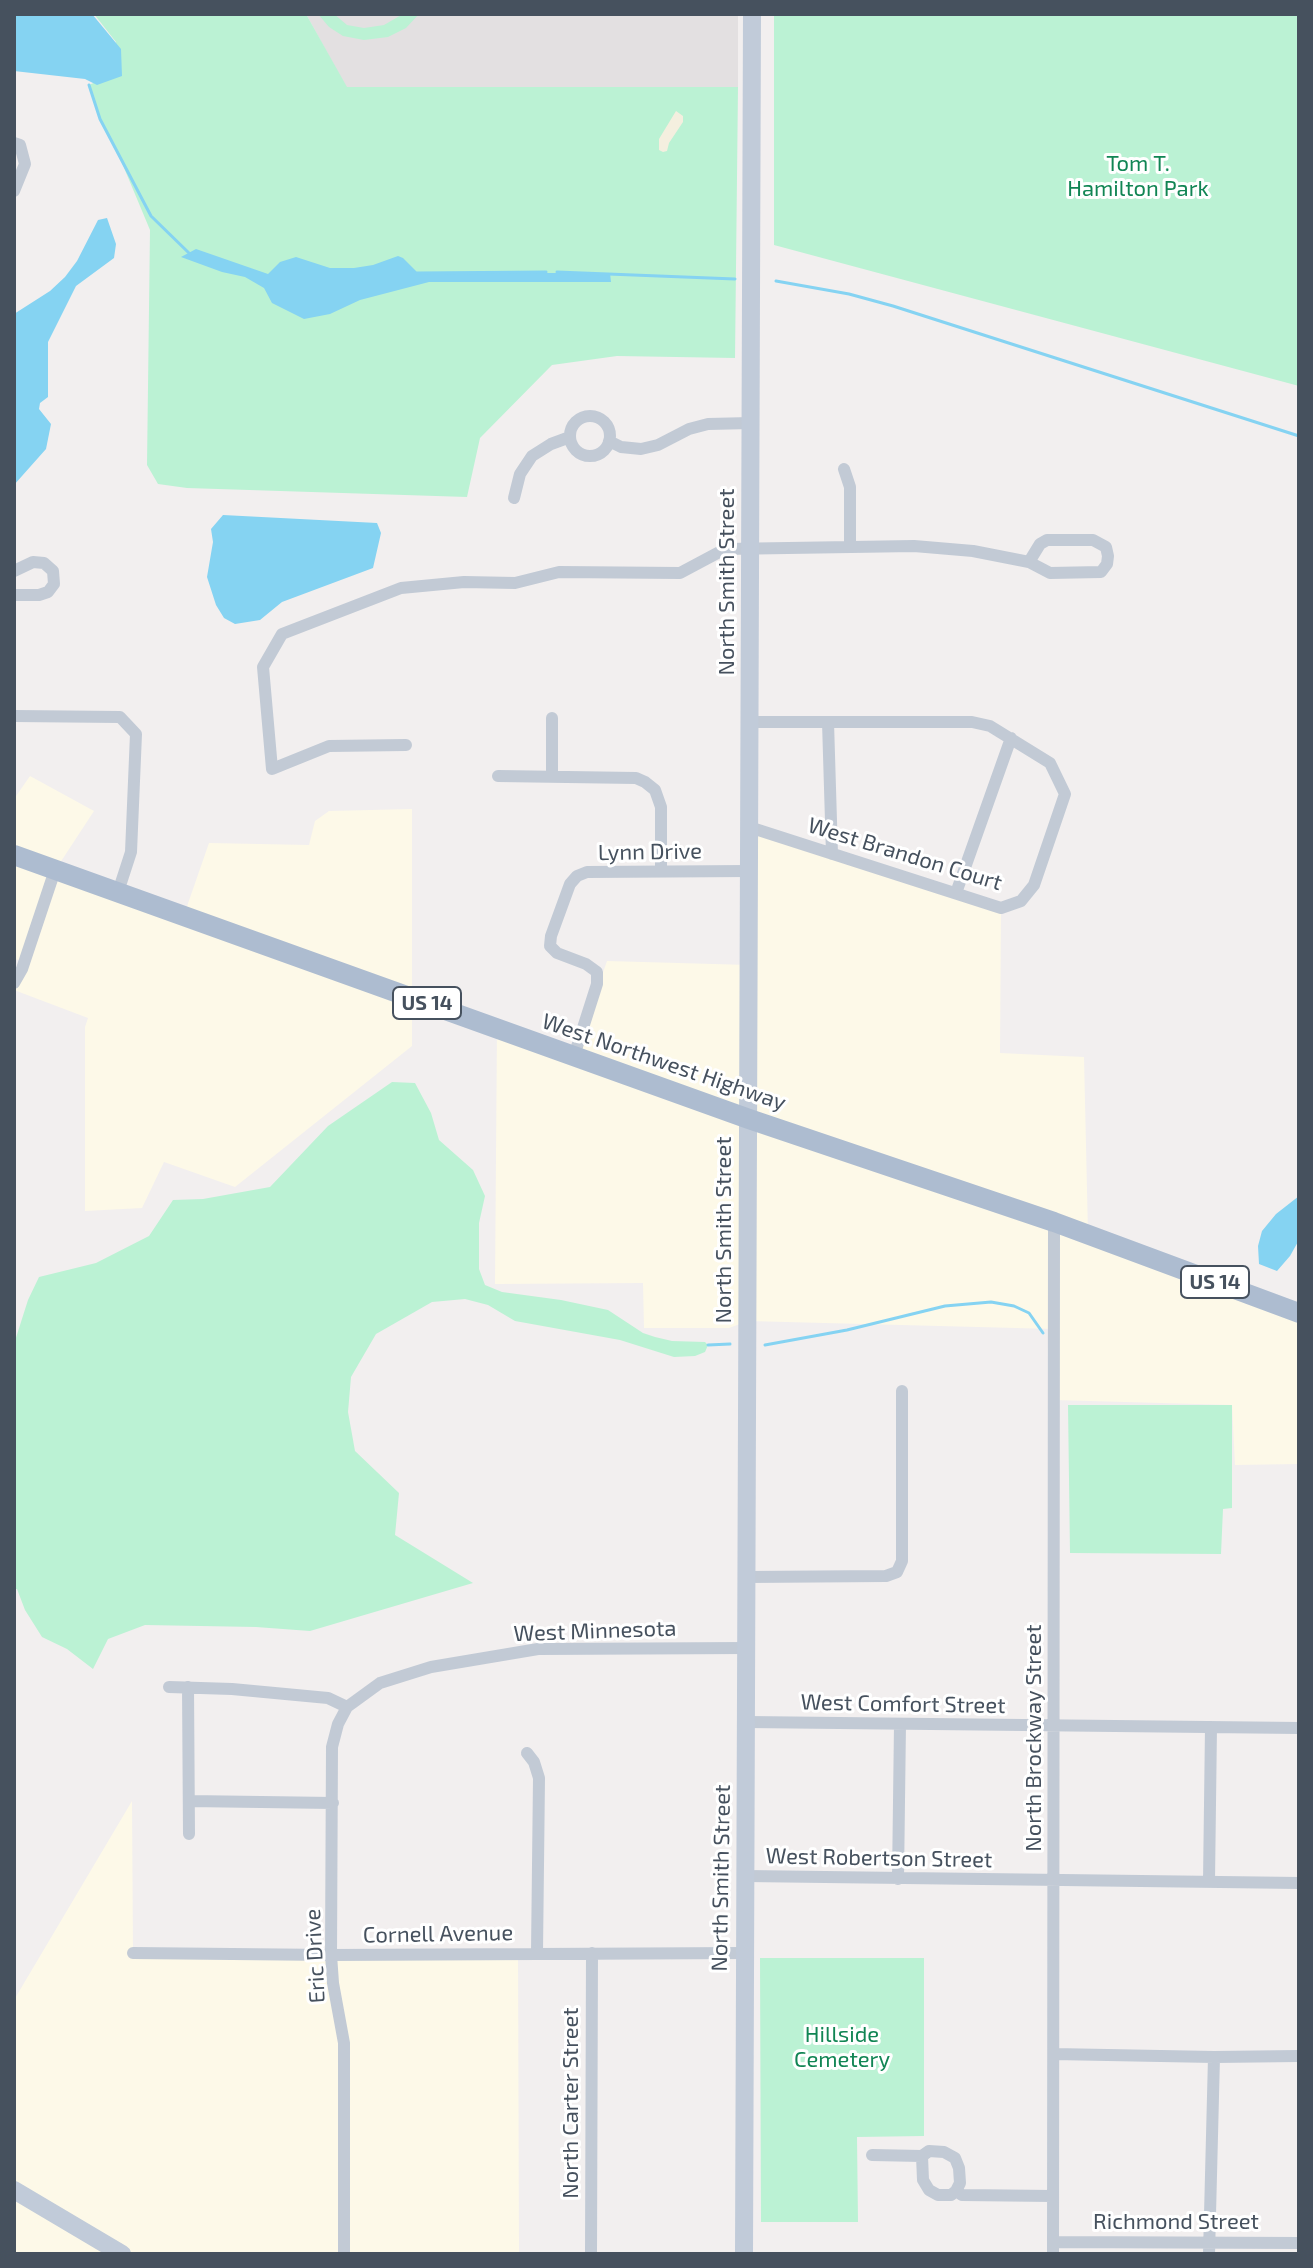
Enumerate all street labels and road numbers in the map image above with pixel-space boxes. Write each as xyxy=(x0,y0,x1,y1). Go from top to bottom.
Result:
street label: North Smith Street xyxy=(714,488,740,676)
street label: West Brandon Court xyxy=(805,812,1005,896)
street label: Lynn Drive xyxy=(598,838,702,866)
road number: US 14 xyxy=(393,987,461,1019)
street label: West Northwest Highway xyxy=(539,1008,789,1116)
street label: North Smith Street xyxy=(711,1136,737,1324)
road number: US 14 xyxy=(1181,1266,1249,1298)
street label: West Minnesota xyxy=(513,1615,677,1647)
street label: North Brockway Street xyxy=(1021,1624,1047,1852)
street label: West Comfort Street xyxy=(800,1689,1006,1719)
street label: North Smith Street xyxy=(706,1784,736,1972)
street label: West Robertson Street xyxy=(765,1843,993,1873)
street label: Eric Drive xyxy=(299,1908,331,2004)
street label: Cornell Avenue xyxy=(363,1919,513,1949)
street label: North Carter Street xyxy=(558,2007,584,2199)
street label: Richmond Street xyxy=(1093,2209,1259,2235)

